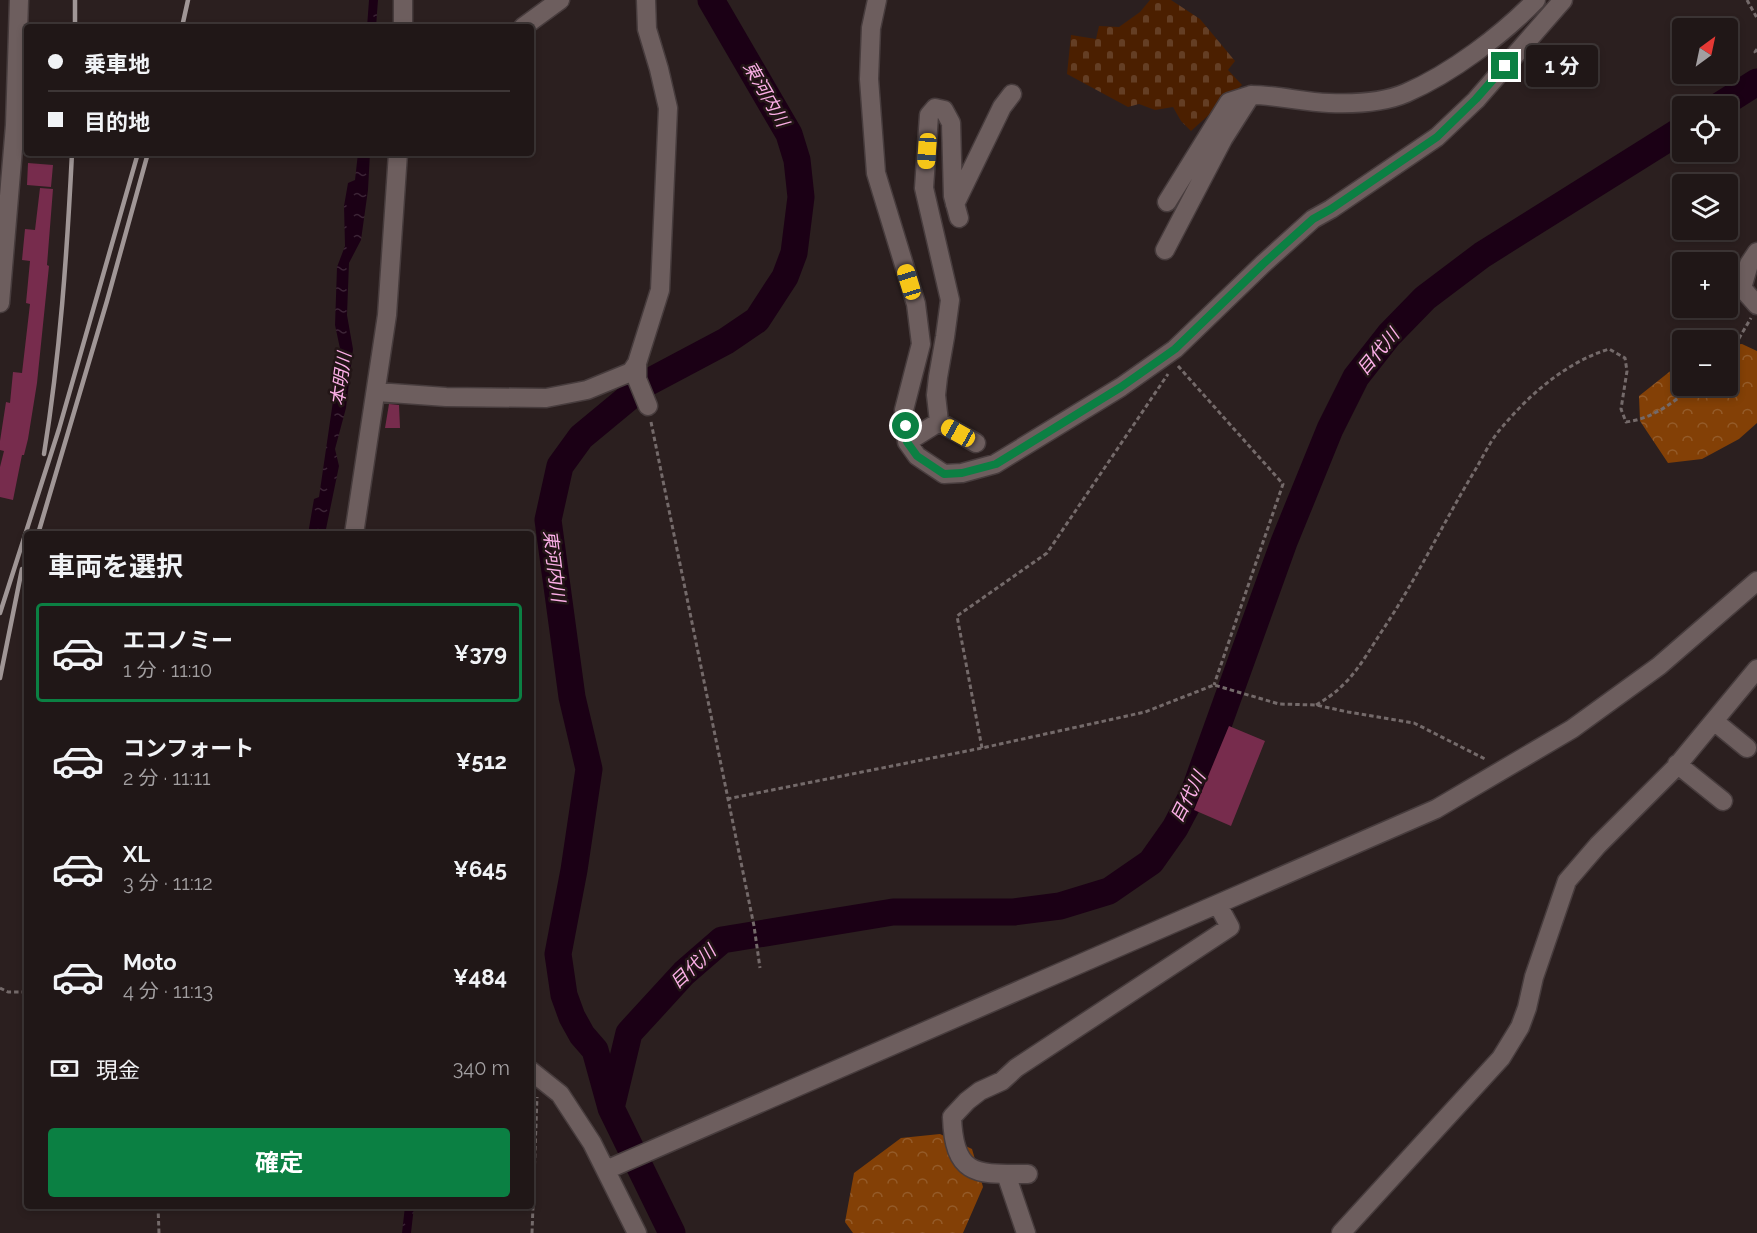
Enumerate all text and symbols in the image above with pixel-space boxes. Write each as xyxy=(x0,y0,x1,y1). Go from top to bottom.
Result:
north arrow xyxy=(1672,18,1738,84)
map controls xyxy=(1672,18,1738,396)
callout: 1 分 xyxy=(1526,45,1598,87)
text: 乗車地 xyxy=(84,51,150,77)
route end xyxy=(1491,52,1518,79)
text: 1 分 xyxy=(1545,54,1579,78)
water label: 東河内川 xyxy=(739,57,795,132)
button: locate xyxy=(1672,96,1738,162)
text: 目的地 xyxy=(84,109,150,135)
car xyxy=(917,132,937,170)
button: layers xyxy=(1672,174,1738,240)
button: + xyxy=(1672,252,1738,318)
car xyxy=(895,262,923,302)
water label: 目代川 xyxy=(1352,323,1404,379)
button: − xyxy=(1672,330,1738,396)
water label: 本明川 xyxy=(326,349,355,407)
route start xyxy=(892,412,919,439)
car xyxy=(938,416,978,450)
water label: 東河内川 xyxy=(540,529,570,605)
text: 車両を選択 xyxy=(48,551,183,582)
icon: car xyxy=(51,626,105,680)
text: エコノミー xyxy=(123,627,233,653)
text: ¥379 xyxy=(454,640,507,666)
text: 1 分 · 11:10 xyxy=(123,658,212,682)
icon: car xyxy=(51,734,105,788)
text: コンフォート xyxy=(123,735,254,761)
text: ¥512 xyxy=(456,748,507,774)
text: 2 分 · 11:11 xyxy=(123,766,211,790)
water label: 目代川 xyxy=(1166,766,1210,826)
text: XL xyxy=(123,841,150,867)
icon: car xyxy=(51,842,105,896)
text: ¥645 xyxy=(453,856,507,882)
text: 3 分 · 11:12 xyxy=(123,871,213,895)
water label: 目代川 xyxy=(666,939,721,993)
text: Moto xyxy=(123,949,177,975)
icon: car xyxy=(51,950,105,1004)
text: ¥484 xyxy=(453,964,507,990)
text: 4 分 · 11:13 xyxy=(123,979,213,1003)
icon: cash xyxy=(48,1052,81,1085)
text: 340 m xyxy=(453,1056,510,1080)
text: 現金 xyxy=(96,1057,140,1083)
button: 確定 xyxy=(48,1128,510,1197)

